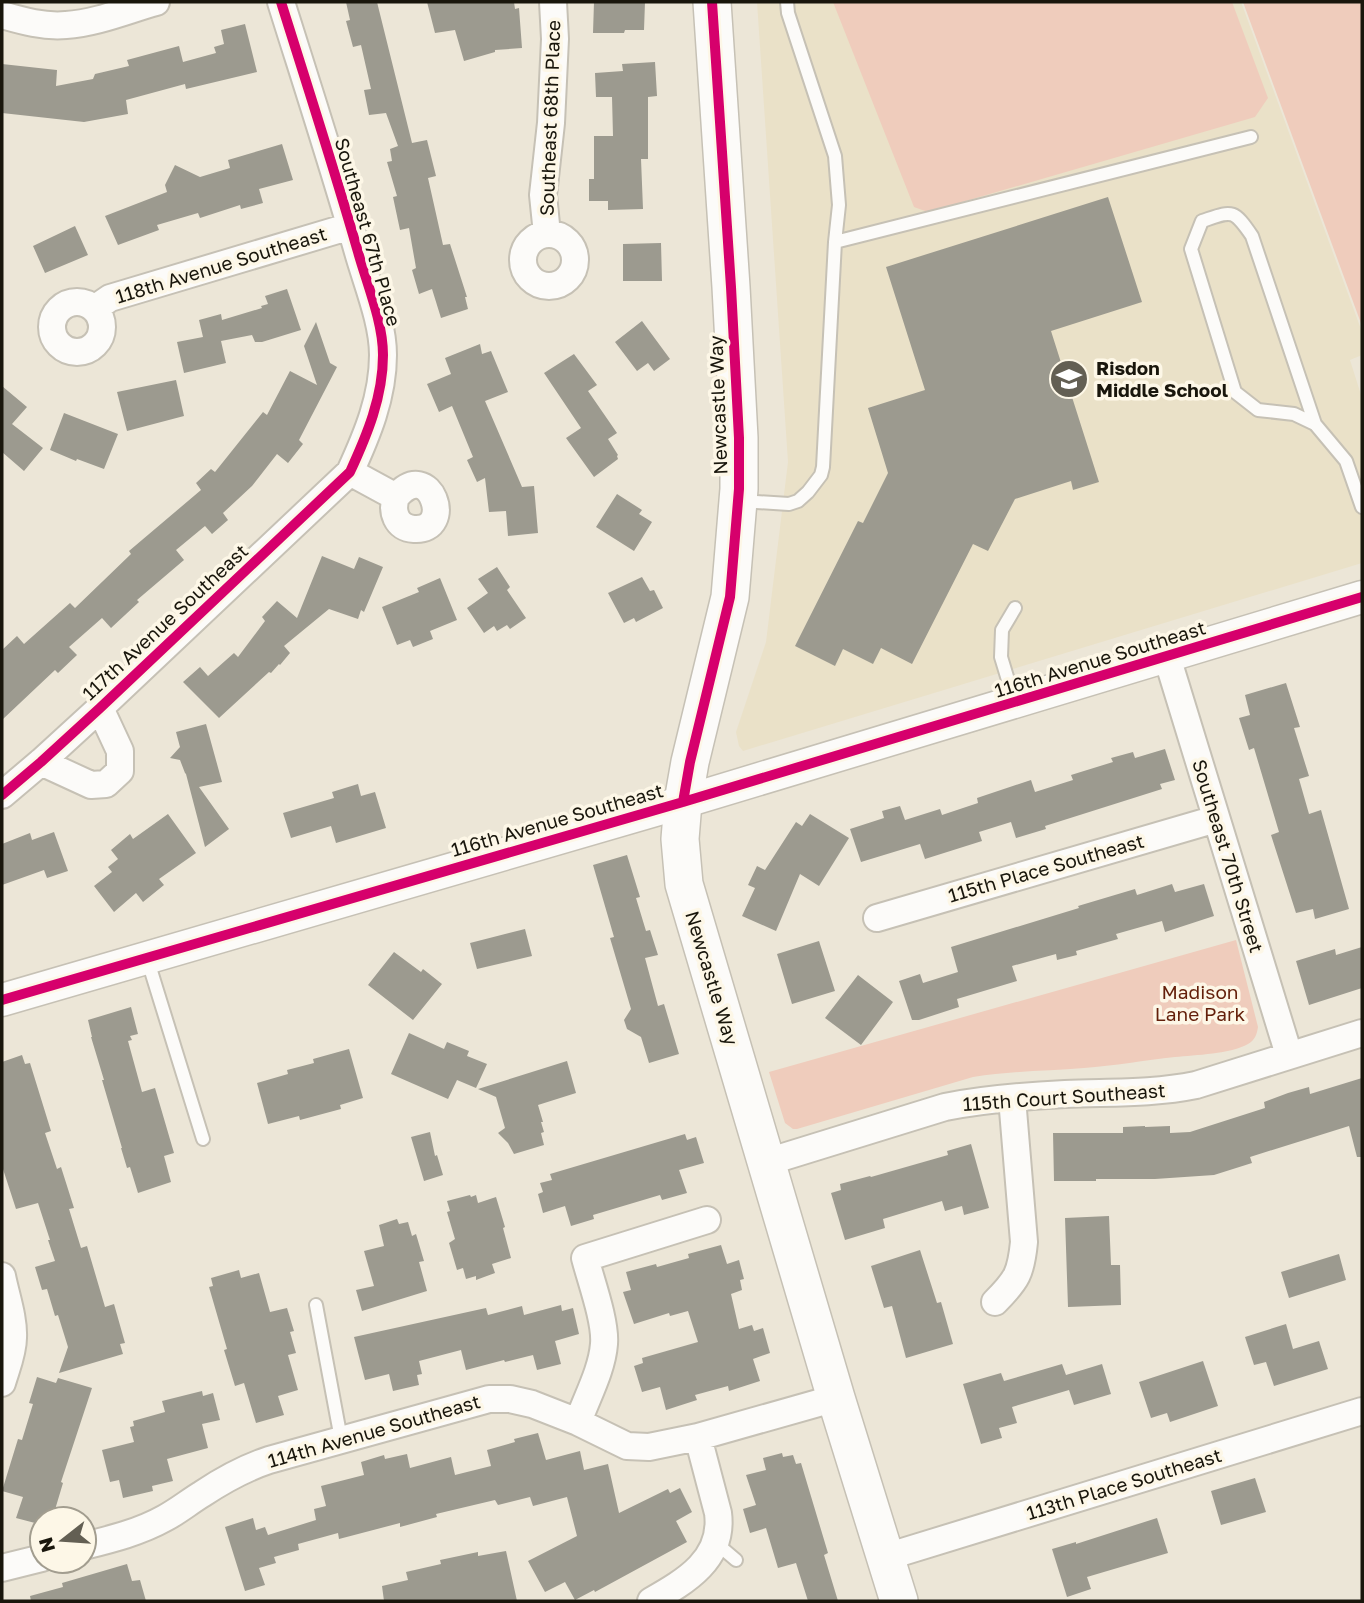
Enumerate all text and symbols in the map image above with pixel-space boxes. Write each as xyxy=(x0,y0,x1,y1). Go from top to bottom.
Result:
street label: Southeast 68th Place xyxy=(535,20,564,216)
street label: Southeast 67th Place xyxy=(331,135,406,329)
street label: 118th Avenue Southeast xyxy=(112,221,329,308)
street label: Newcastle Way xyxy=(704,335,731,475)
place label: Risdon Middle School xyxy=(1096,356,1228,401)
school or university icon: Risdon Middle School xyxy=(1048,358,1090,400)
street label: 117th Avenue Southeast xyxy=(77,539,252,704)
street label: 116th Avenue Southeast xyxy=(992,615,1208,702)
street label: Southeast 70th Street xyxy=(1188,757,1269,955)
street label: 116th Avenue Southeast xyxy=(448,778,666,861)
street label: 115th Place Southeast xyxy=(945,829,1146,907)
street label: Newcastle Way xyxy=(681,908,744,1048)
park label: Madison Lane Park xyxy=(1155,980,1245,1025)
street label: 115th Court Southeast xyxy=(962,1078,1166,1115)
street label: 114th Avenue Southeast xyxy=(265,1389,483,1472)
street label: 113th Place Southeast xyxy=(1024,1443,1224,1524)
north arrow xyxy=(28,1505,98,1575)
text: N xyxy=(33,1535,59,1555)

